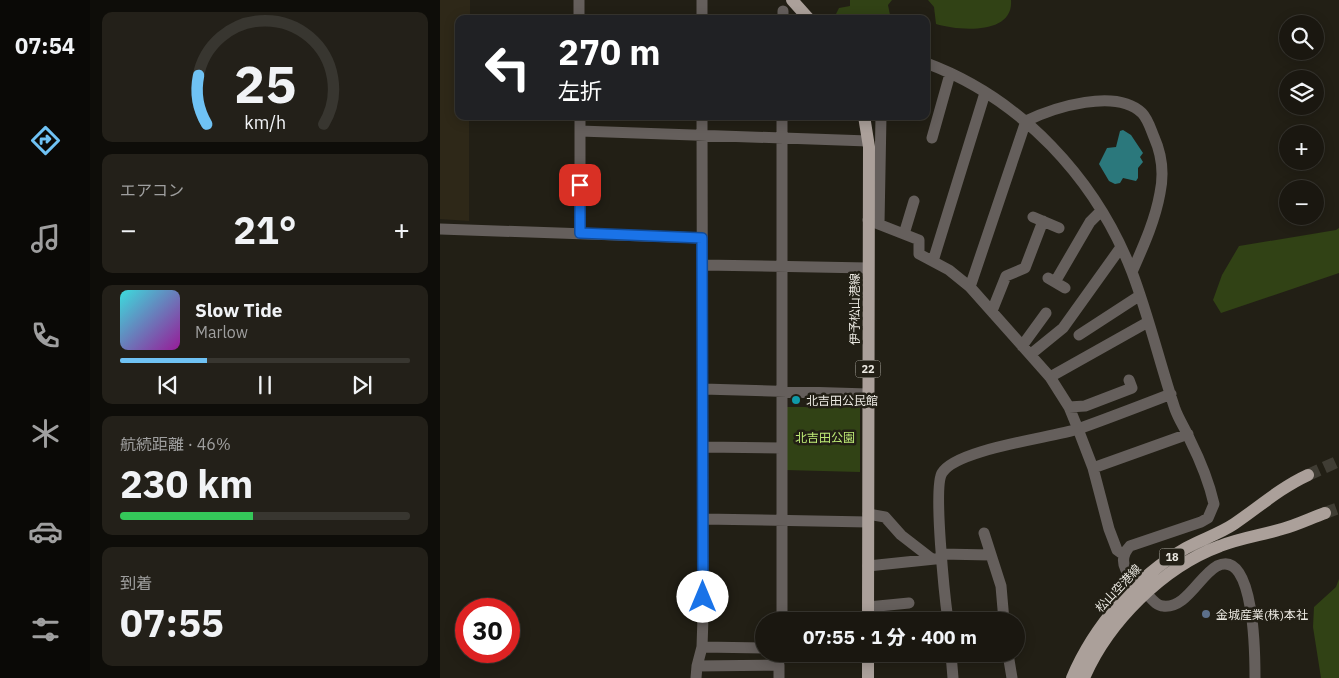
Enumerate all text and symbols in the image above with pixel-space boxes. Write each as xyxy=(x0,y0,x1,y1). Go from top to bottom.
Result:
map controls xyxy=(1279,15,1324,225)
button: search xyxy=(1279,15,1324,60)
text: 270 m xyxy=(558,29,661,75)
text: 07:54 xyxy=(15,31,75,60)
icon: left xyxy=(475,35,540,100)
text: 25 xyxy=(234,50,296,117)
button: layers xyxy=(1279,70,1324,115)
text: 左折 xyxy=(558,76,602,105)
text: km/h xyxy=(244,111,286,134)
icon: directions xyxy=(28,123,63,158)
button: + xyxy=(1279,125,1324,170)
pin xyxy=(559,164,601,206)
icon: arrive xyxy=(566,171,594,199)
text: エアコン xyxy=(120,180,184,200)
button: − xyxy=(1279,180,1324,225)
text: 21° xyxy=(233,205,297,254)
text: − xyxy=(120,211,137,248)
text: + xyxy=(393,211,410,248)
icon: music xyxy=(28,221,63,256)
street label: 伊予松山港線 xyxy=(847,273,862,345)
text: Slow Tide xyxy=(195,298,282,322)
icon: phone xyxy=(28,318,63,353)
text: Marlow xyxy=(195,322,248,342)
road number: 22 xyxy=(856,360,880,378)
icon: previous xyxy=(154,371,182,399)
icon: pause xyxy=(251,371,279,399)
icon: next xyxy=(348,371,376,399)
place label: 北吉田公民館 xyxy=(806,393,878,408)
marker: 北吉田公民館 xyxy=(790,394,802,406)
icon: climate xyxy=(28,416,63,451)
park label: 北吉田公園 xyxy=(795,430,855,445)
text: 航続距離 · 46% xyxy=(120,434,231,454)
text: 230 km xyxy=(120,459,253,508)
icon: car xyxy=(28,514,63,549)
road number: 18 xyxy=(1160,548,1184,566)
street label: 松山空港線 xyxy=(1092,561,1144,615)
position arrow xyxy=(676,570,728,622)
text: 到着 xyxy=(120,573,152,593)
text: 07:55 xyxy=(120,598,224,647)
speed limit sign: 30 xyxy=(455,598,520,663)
place label: 金城産業(株)本社 xyxy=(1216,607,1308,622)
marker: 金城産業(株)本社 xyxy=(1200,608,1212,620)
icon: filters xyxy=(28,612,63,647)
text: 07:55 · 1 分 · 400 m xyxy=(803,625,977,649)

